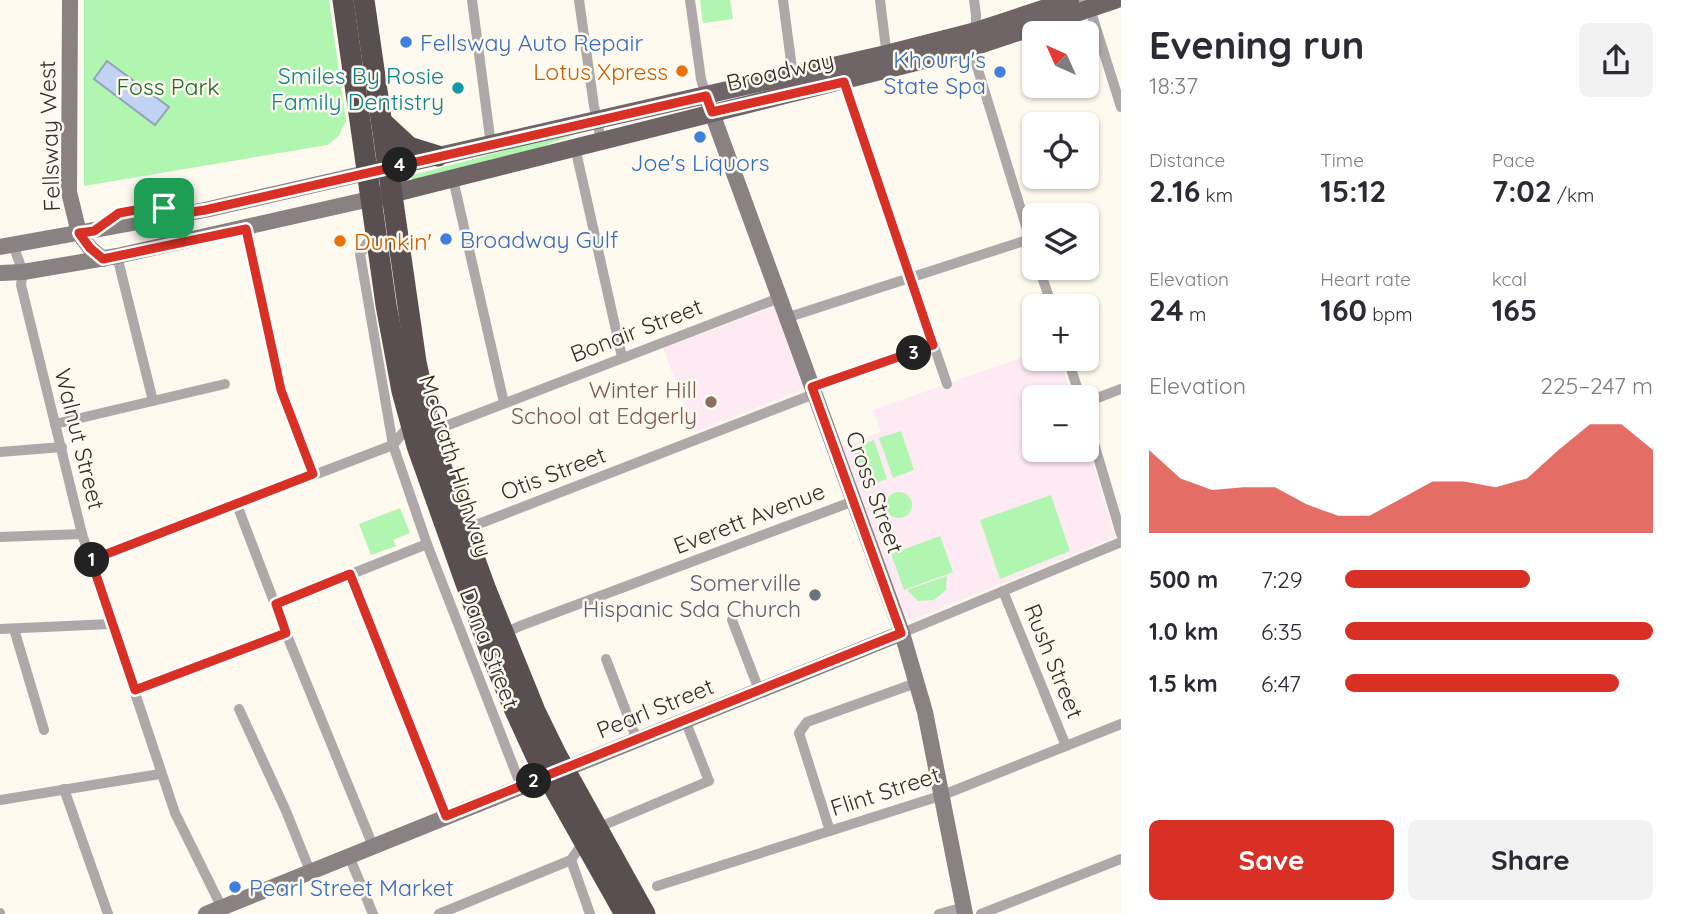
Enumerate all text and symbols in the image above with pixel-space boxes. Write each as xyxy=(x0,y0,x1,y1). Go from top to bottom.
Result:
north arrow xyxy=(1022,21,1099,98)
map controls xyxy=(1022,21,1099,462)
text: Evening run xyxy=(1149,21,1364,69)
button: share xyxy=(1579,23,1653,97)
place label: Fellsway Auto Repair xyxy=(420,28,643,57)
marker: Fellsway Auto Repair xyxy=(398,34,414,50)
street label: Broadway xyxy=(723,45,837,97)
place label: Khoury's State Spa xyxy=(884,45,986,100)
place label: Lotus Xpress xyxy=(533,57,668,86)
street label: Fellsway West xyxy=(32,60,66,212)
place label: Smiles By Rosie Family Dentistry xyxy=(271,61,444,116)
marker: Lotus Xpress xyxy=(674,63,690,79)
marker: Khoury's State Spa xyxy=(992,64,1008,80)
text: 18:37 xyxy=(1149,71,1198,100)
park label: Foss Park xyxy=(116,72,220,101)
marker: Smiles By Rosie Family Dentistry xyxy=(450,80,466,96)
button: locate xyxy=(1022,112,1099,189)
marker: Joe's Liquors xyxy=(692,129,708,145)
pin: 4 xyxy=(382,148,418,182)
place label: Joe's Liquors xyxy=(630,148,770,177)
text: Distance xyxy=(1149,148,1225,172)
text: Time xyxy=(1320,148,1364,172)
text: Pace xyxy=(1492,148,1535,172)
text: 4 xyxy=(394,152,405,176)
text: 2.16 xyxy=(1149,172,1200,210)
text: 15:12 xyxy=(1320,172,1386,210)
text: 7:02 xyxy=(1492,172,1552,210)
pin xyxy=(134,178,194,238)
text: km xyxy=(1200,183,1233,207)
text: /km xyxy=(1552,183,1594,207)
icon: arrive xyxy=(145,189,183,227)
button: layers xyxy=(1022,203,1099,280)
place label: Broadway Gulf xyxy=(460,225,618,254)
place label: Dunkin' xyxy=(354,227,432,256)
marker: Broadway Gulf xyxy=(438,231,454,247)
marker: Dunkin' xyxy=(332,233,348,249)
text: Elevation xyxy=(1149,267,1229,291)
text: Heart rate xyxy=(1320,267,1411,291)
text: kcal xyxy=(1492,267,1527,291)
street label: Bonair Street xyxy=(566,291,706,368)
text: 24 xyxy=(1149,291,1184,329)
text: 160 xyxy=(1320,291,1367,329)
text: 165 xyxy=(1492,291,1537,329)
button: + xyxy=(1022,294,1099,371)
text: m xyxy=(1184,302,1206,326)
text: bpm xyxy=(1367,302,1413,326)
pin: 3 xyxy=(897,336,932,370)
text: 3 xyxy=(908,340,919,364)
street label: Walnut Street xyxy=(48,365,112,513)
street label: McGrath Highway xyxy=(413,371,499,561)
text: Elevation xyxy=(1149,371,1246,400)
text: 225–247 m xyxy=(1540,371,1653,400)
place label: Winter Hill School at Edgerly xyxy=(511,375,697,430)
button: − xyxy=(1022,385,1099,462)
marker: Winter Hill School at Edgerly xyxy=(703,394,719,410)
street label: Cross Street xyxy=(839,427,911,557)
street label: Otis Street xyxy=(496,440,610,506)
street label: Everett Avenue xyxy=(669,476,829,560)
pin: 1 xyxy=(74,542,110,578)
text: 1 xyxy=(88,547,95,571)
text: 500 m xyxy=(1149,565,1218,594)
text: 7:29 xyxy=(1261,565,1303,594)
place label: Somerville Hispanic Sda Church xyxy=(583,568,801,623)
street label: Dana Street xyxy=(454,584,526,713)
marker: Somerville Hispanic Sda Church xyxy=(807,587,823,603)
street label: Rush Street xyxy=(1018,599,1090,723)
text: 1.0 km xyxy=(1149,617,1219,646)
text: 6:35 xyxy=(1261,617,1302,646)
text: 1.5 km xyxy=(1149,669,1218,698)
text: 6:47 xyxy=(1261,669,1301,698)
street label: Pearl Street xyxy=(592,671,718,745)
street label: Flint Street xyxy=(827,760,944,822)
pin: 2 xyxy=(516,764,552,798)
text: 2 xyxy=(528,768,539,792)
button: Save xyxy=(1149,820,1394,900)
button: Share xyxy=(1408,820,1653,900)
place label: Pearl Street Market xyxy=(249,873,454,902)
marker: Pearl Street Market xyxy=(227,879,243,895)

